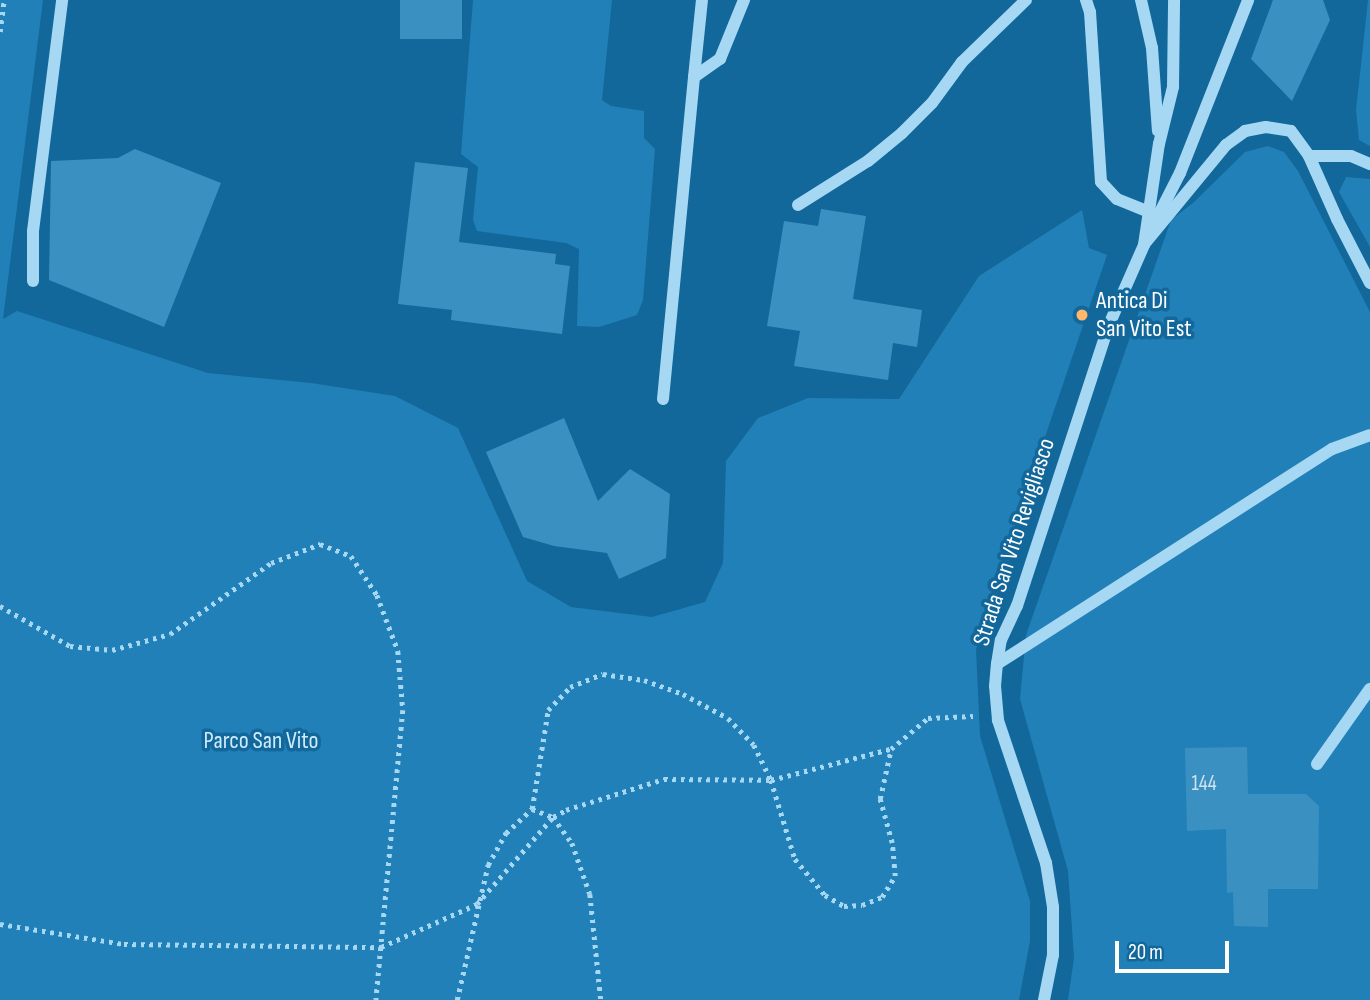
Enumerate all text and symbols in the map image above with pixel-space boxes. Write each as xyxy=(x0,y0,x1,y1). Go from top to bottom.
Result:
place label: Antica Di San Vito Est xyxy=(1096,287,1192,343)
marker: Antica Di San Vito Est xyxy=(1074,307,1090,323)
street label: Strada San Vito Revigliasco xyxy=(967,435,1061,649)
park label: Parco San Vito xyxy=(204,727,318,755)
house number: 144 xyxy=(1192,771,1216,797)
scale bar xyxy=(1118,926,1232,970)
text: 20 m xyxy=(1128,940,1163,965)

